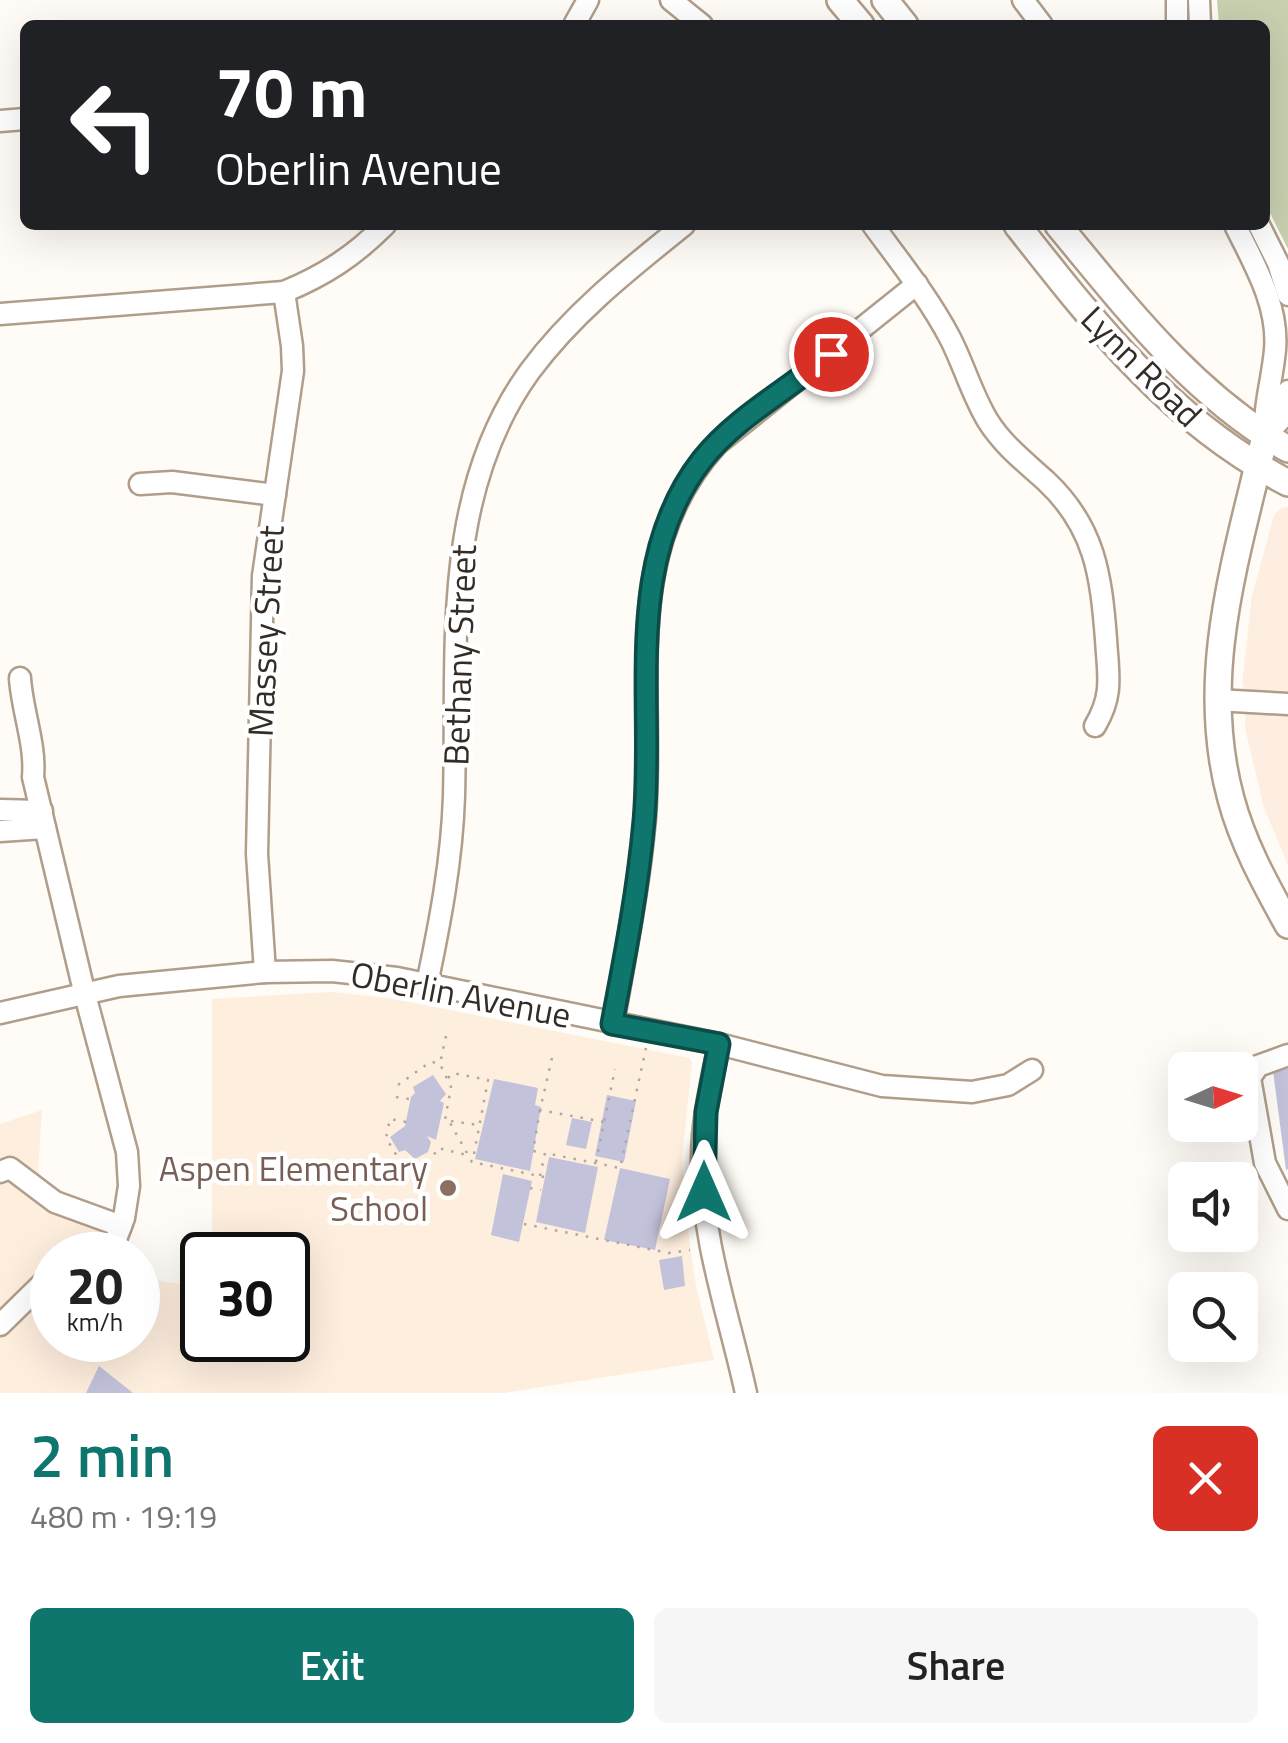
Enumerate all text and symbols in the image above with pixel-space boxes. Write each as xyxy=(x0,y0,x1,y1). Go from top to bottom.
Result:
text: 70 m xyxy=(215,38,368,144)
icon: left xyxy=(50,60,180,190)
text: Oberlin Avenue xyxy=(215,134,502,202)
street label: Lynn Road xyxy=(1069,293,1215,439)
pin xyxy=(789,312,874,397)
icon: arrive xyxy=(804,327,859,382)
street label: Massey Street xyxy=(232,524,298,738)
street label: Bethany Street xyxy=(428,544,490,766)
street label: Oberlin Avenue xyxy=(346,946,576,1042)
north arrow xyxy=(1168,1052,1258,1142)
map controls xyxy=(1168,1052,1258,1362)
position arrow xyxy=(652,1140,756,1244)
place label: Aspen Elementary School xyxy=(159,1141,428,1235)
button: sound xyxy=(1168,1162,1258,1252)
marker: Aspen Elementary School xyxy=(437,1177,459,1199)
speed limit sign: 30 xyxy=(180,1232,310,1362)
text: 20 xyxy=(67,1247,123,1323)
button: search xyxy=(1168,1272,1258,1362)
text: km/h xyxy=(67,1303,123,1341)
text: 2 min xyxy=(30,1409,174,1500)
button: close xyxy=(1153,1426,1258,1531)
text: 480 m · 19:19 xyxy=(30,1492,217,1540)
button: Exit xyxy=(30,1608,634,1723)
button: Share xyxy=(654,1608,1258,1723)

